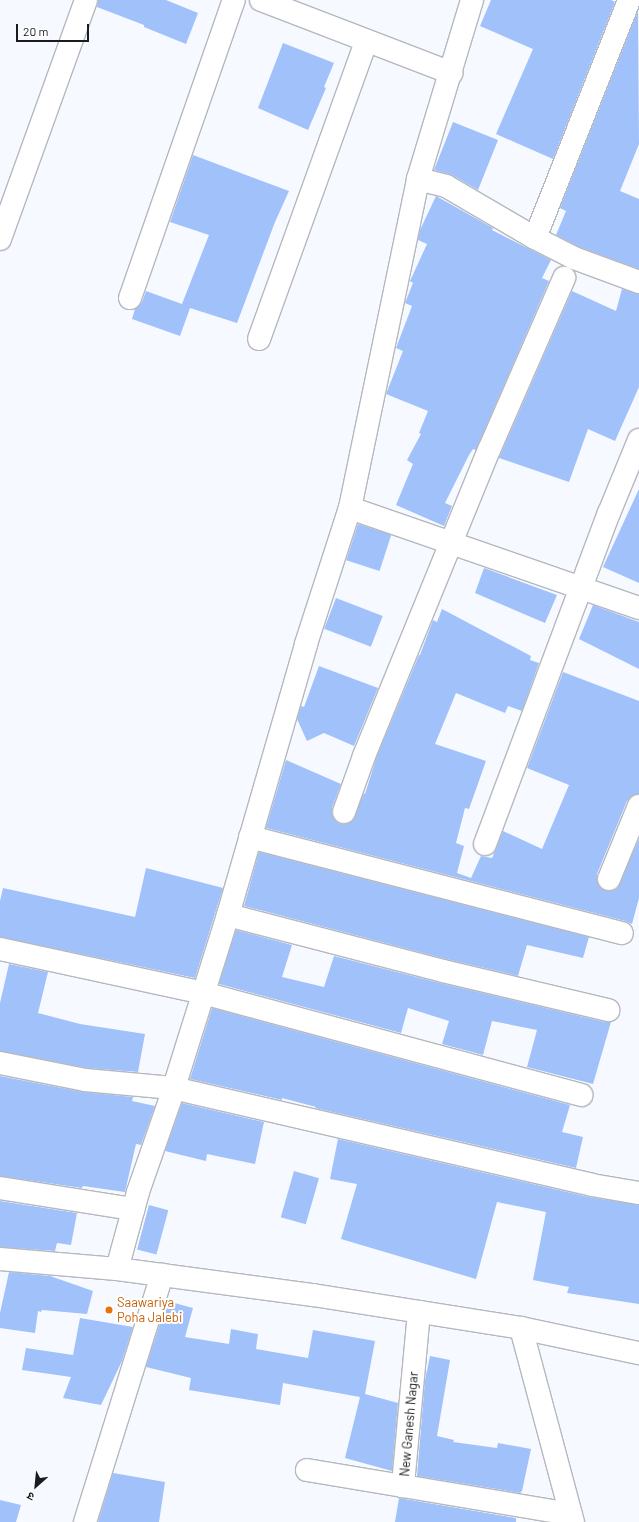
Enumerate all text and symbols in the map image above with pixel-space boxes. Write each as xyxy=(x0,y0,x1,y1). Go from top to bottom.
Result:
scale bar xyxy=(18,16,91,42)
text: 20 m xyxy=(23,24,49,38)
place label: Saawariya Poha Jalebi xyxy=(117,1295,182,1326)
marker: Saawariya Poha Jalebi xyxy=(104,1305,114,1315)
street label: New Ganesh Nagar xyxy=(397,1371,421,1477)
north arrow xyxy=(16,1466,56,1506)
text: उ xyxy=(25,1490,36,1504)

